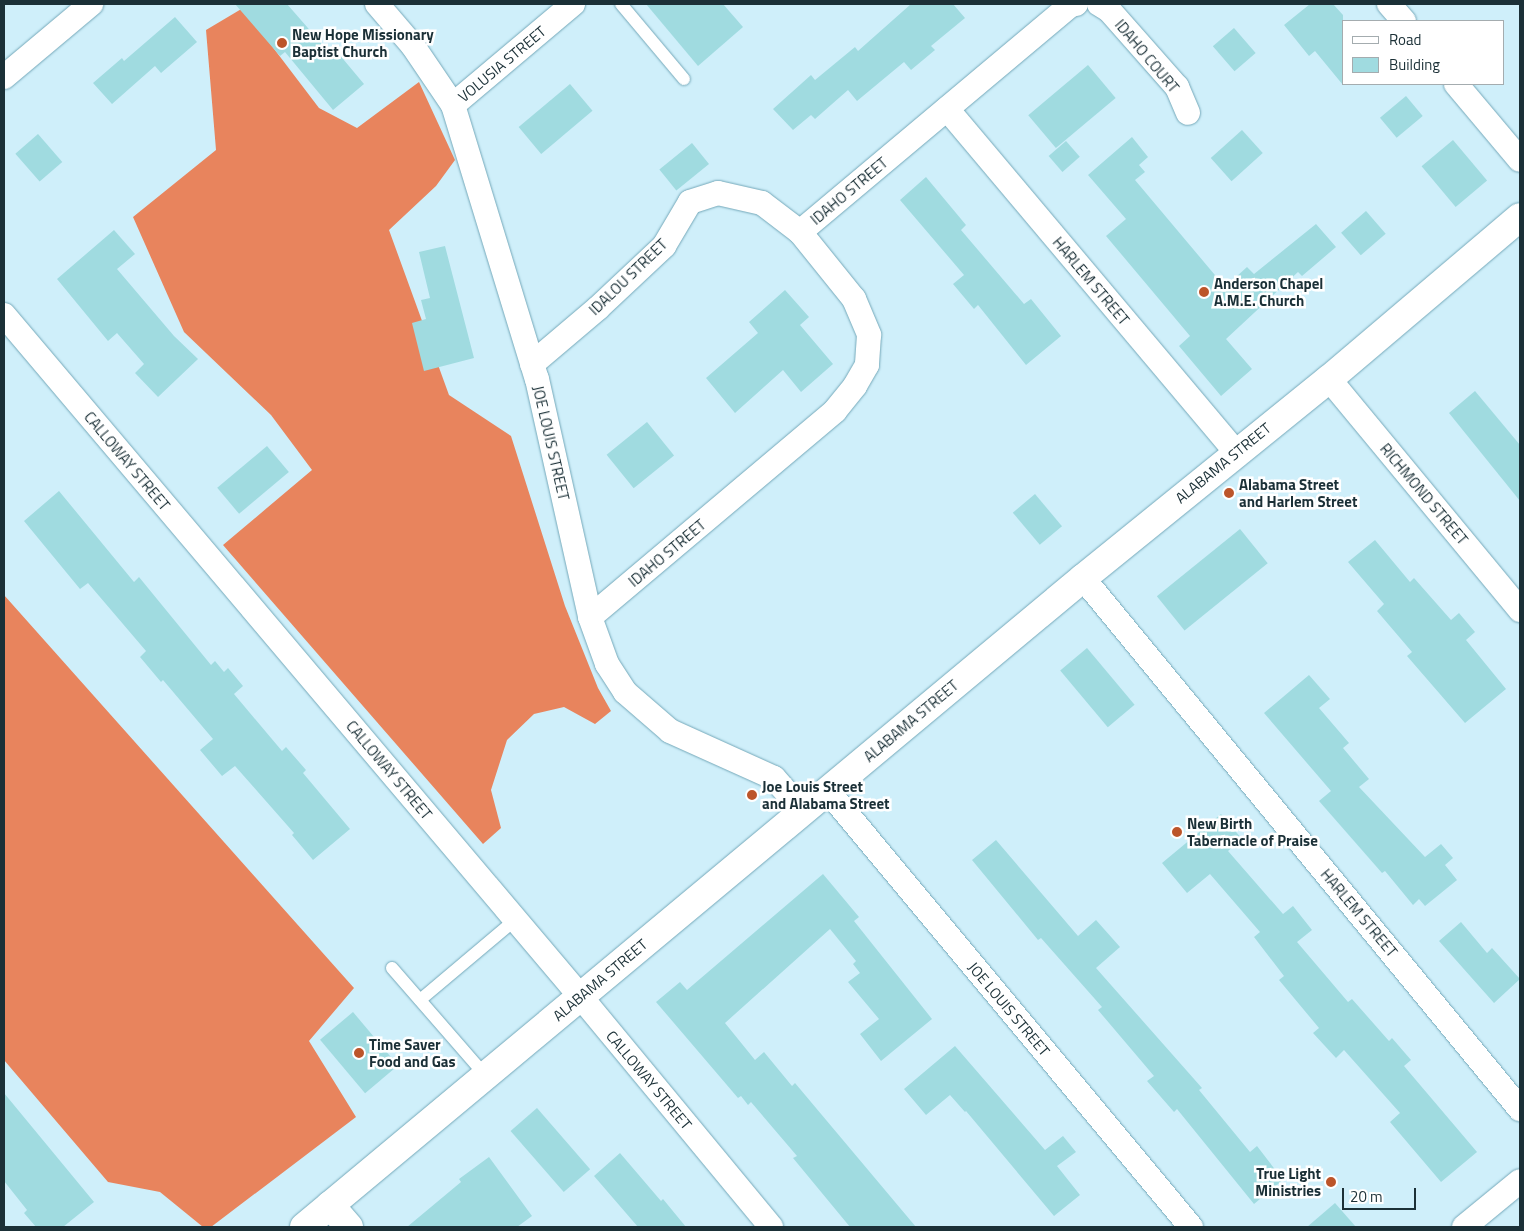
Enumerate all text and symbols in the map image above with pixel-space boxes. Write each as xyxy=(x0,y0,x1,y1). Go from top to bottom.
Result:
street label: IDAHO COURT xyxy=(1111,16,1183,96)
legend xyxy=(1342,20,1504,85)
street label: VOLUSIA STREET xyxy=(455,22,549,106)
place label: New Hope Missionary Baptist Church xyxy=(292,25,434,60)
text: Road xyxy=(1389,28,1421,51)
marker: New Hope Missionary Baptist Church xyxy=(276,37,288,49)
text: Building xyxy=(1389,53,1440,76)
street label: IDAHO STREET xyxy=(807,154,891,228)
street label: HARLEM STREET xyxy=(1049,233,1133,329)
street label: IDALOU STREET xyxy=(585,235,671,319)
place label: Anderson Chapel A.M.E. Church xyxy=(1214,274,1323,309)
marker: Anderson Chapel A.M.E. Church xyxy=(1198,286,1210,298)
street label: JOE LOUIS STREET xyxy=(529,384,573,502)
street label: CALLOWAY STREET xyxy=(80,408,174,514)
street label: ALABAMA STREET xyxy=(1172,419,1274,507)
street label: RICHMOND STREET xyxy=(1376,440,1472,548)
place label: Alabama Street and Harlem Street xyxy=(1239,475,1357,510)
marker: Alabama Street and Harlem Street xyxy=(1223,487,1235,499)
street label: IDAHO STREET xyxy=(625,516,709,590)
street label: ALABAMA STREET xyxy=(860,676,962,766)
street label: CALLOWAY STREET xyxy=(342,717,436,823)
place label: Joe Louis Street and Alabama Street xyxy=(762,777,889,812)
marker: Joe Louis Street and Alabama Street xyxy=(746,789,758,801)
place label: New Birth Tabernacle of Praise xyxy=(1187,814,1318,849)
marker: New Birth Tabernacle of Praise xyxy=(1171,826,1183,838)
street label: HARLEM STREET xyxy=(1317,865,1401,961)
street label: ALABAMA STREET xyxy=(549,935,651,1025)
street label: JOE LOUIS STREET xyxy=(964,958,1054,1060)
street label: CALLOWAY STREET xyxy=(602,1027,696,1133)
place label: Time Saver Food and Gas xyxy=(369,1035,456,1070)
marker: Time Saver Food and Gas xyxy=(353,1047,365,1059)
place label: True Light Ministries xyxy=(1255,1164,1321,1199)
marker: True Light Ministries xyxy=(1325,1176,1337,1188)
scale bar xyxy=(1344,1178,1418,1210)
text: 20 m xyxy=(1350,1185,1383,1208)

